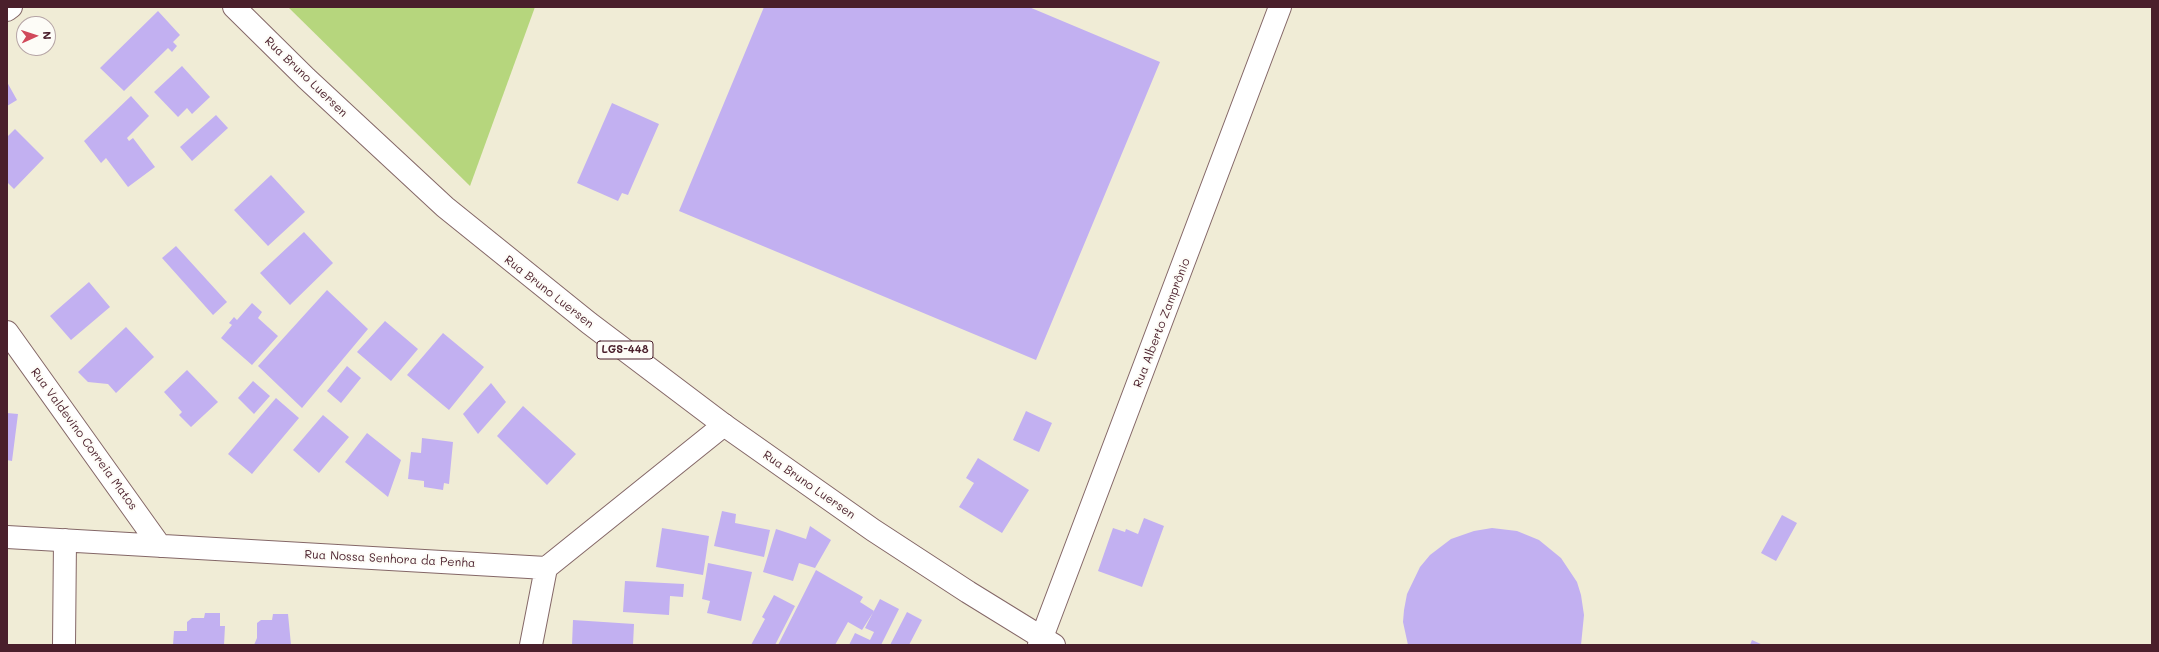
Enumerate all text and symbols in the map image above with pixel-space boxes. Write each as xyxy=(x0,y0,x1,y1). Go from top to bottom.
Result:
north arrow xyxy=(16,16,56,56)
text: N xyxy=(40,31,55,40)
street label: Rua Bruno Luersen xyxy=(262,34,350,120)
street label: Rua Bruno Luersen xyxy=(501,253,597,331)
street label: Rua Alberto Zamprônio xyxy=(1131,256,1193,390)
road number: LGS-448 xyxy=(597,341,653,359)
street label: Rua Valdevino Correia Matos xyxy=(28,365,140,513)
street label: Rua Bruno Luersen xyxy=(760,448,858,522)
street label: Rua Nossa Senhora da Penha xyxy=(304,547,476,571)

